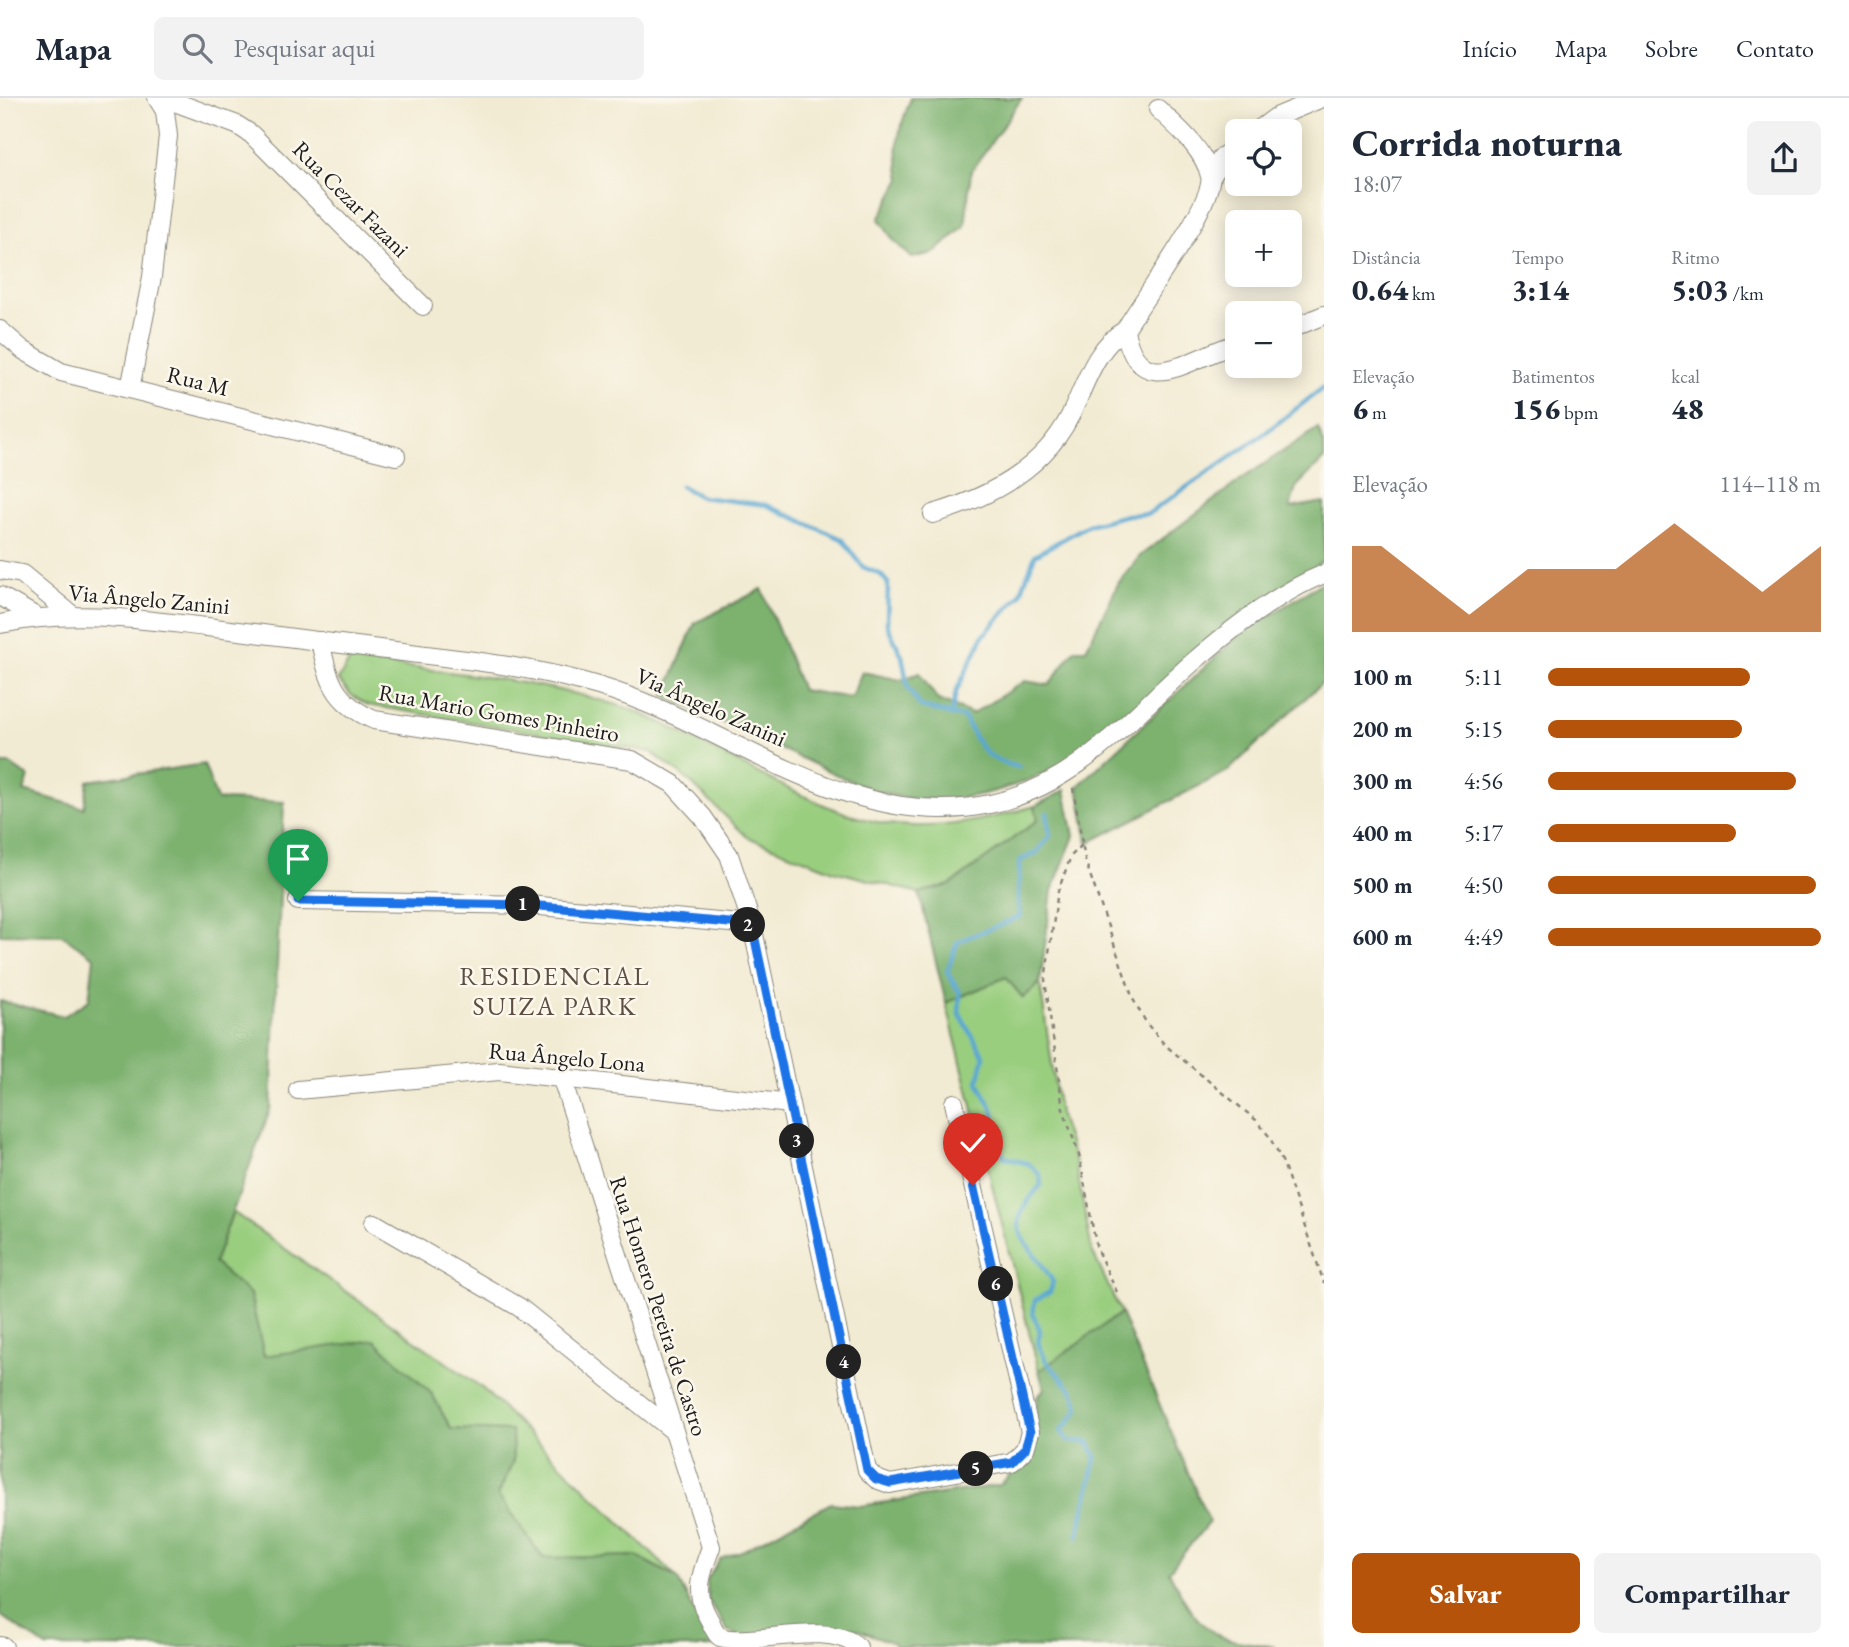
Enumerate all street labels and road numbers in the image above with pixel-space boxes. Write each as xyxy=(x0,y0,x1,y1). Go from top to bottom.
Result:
street label: Rua Cezar Fazani xyxy=(286,134,416,264)
street label: Rua M xyxy=(164,359,232,403)
street label: Via Ângelo Zanini xyxy=(67,577,231,621)
street label: Via Ângelo Zanini xyxy=(631,660,791,754)
street label: Rua Mario Gomes Pinheiro xyxy=(376,677,622,749)
street label: Rua Ângelo Lona xyxy=(487,1035,647,1079)
street label: Rua Homero Pereira de Castro xyxy=(603,1172,715,1440)

